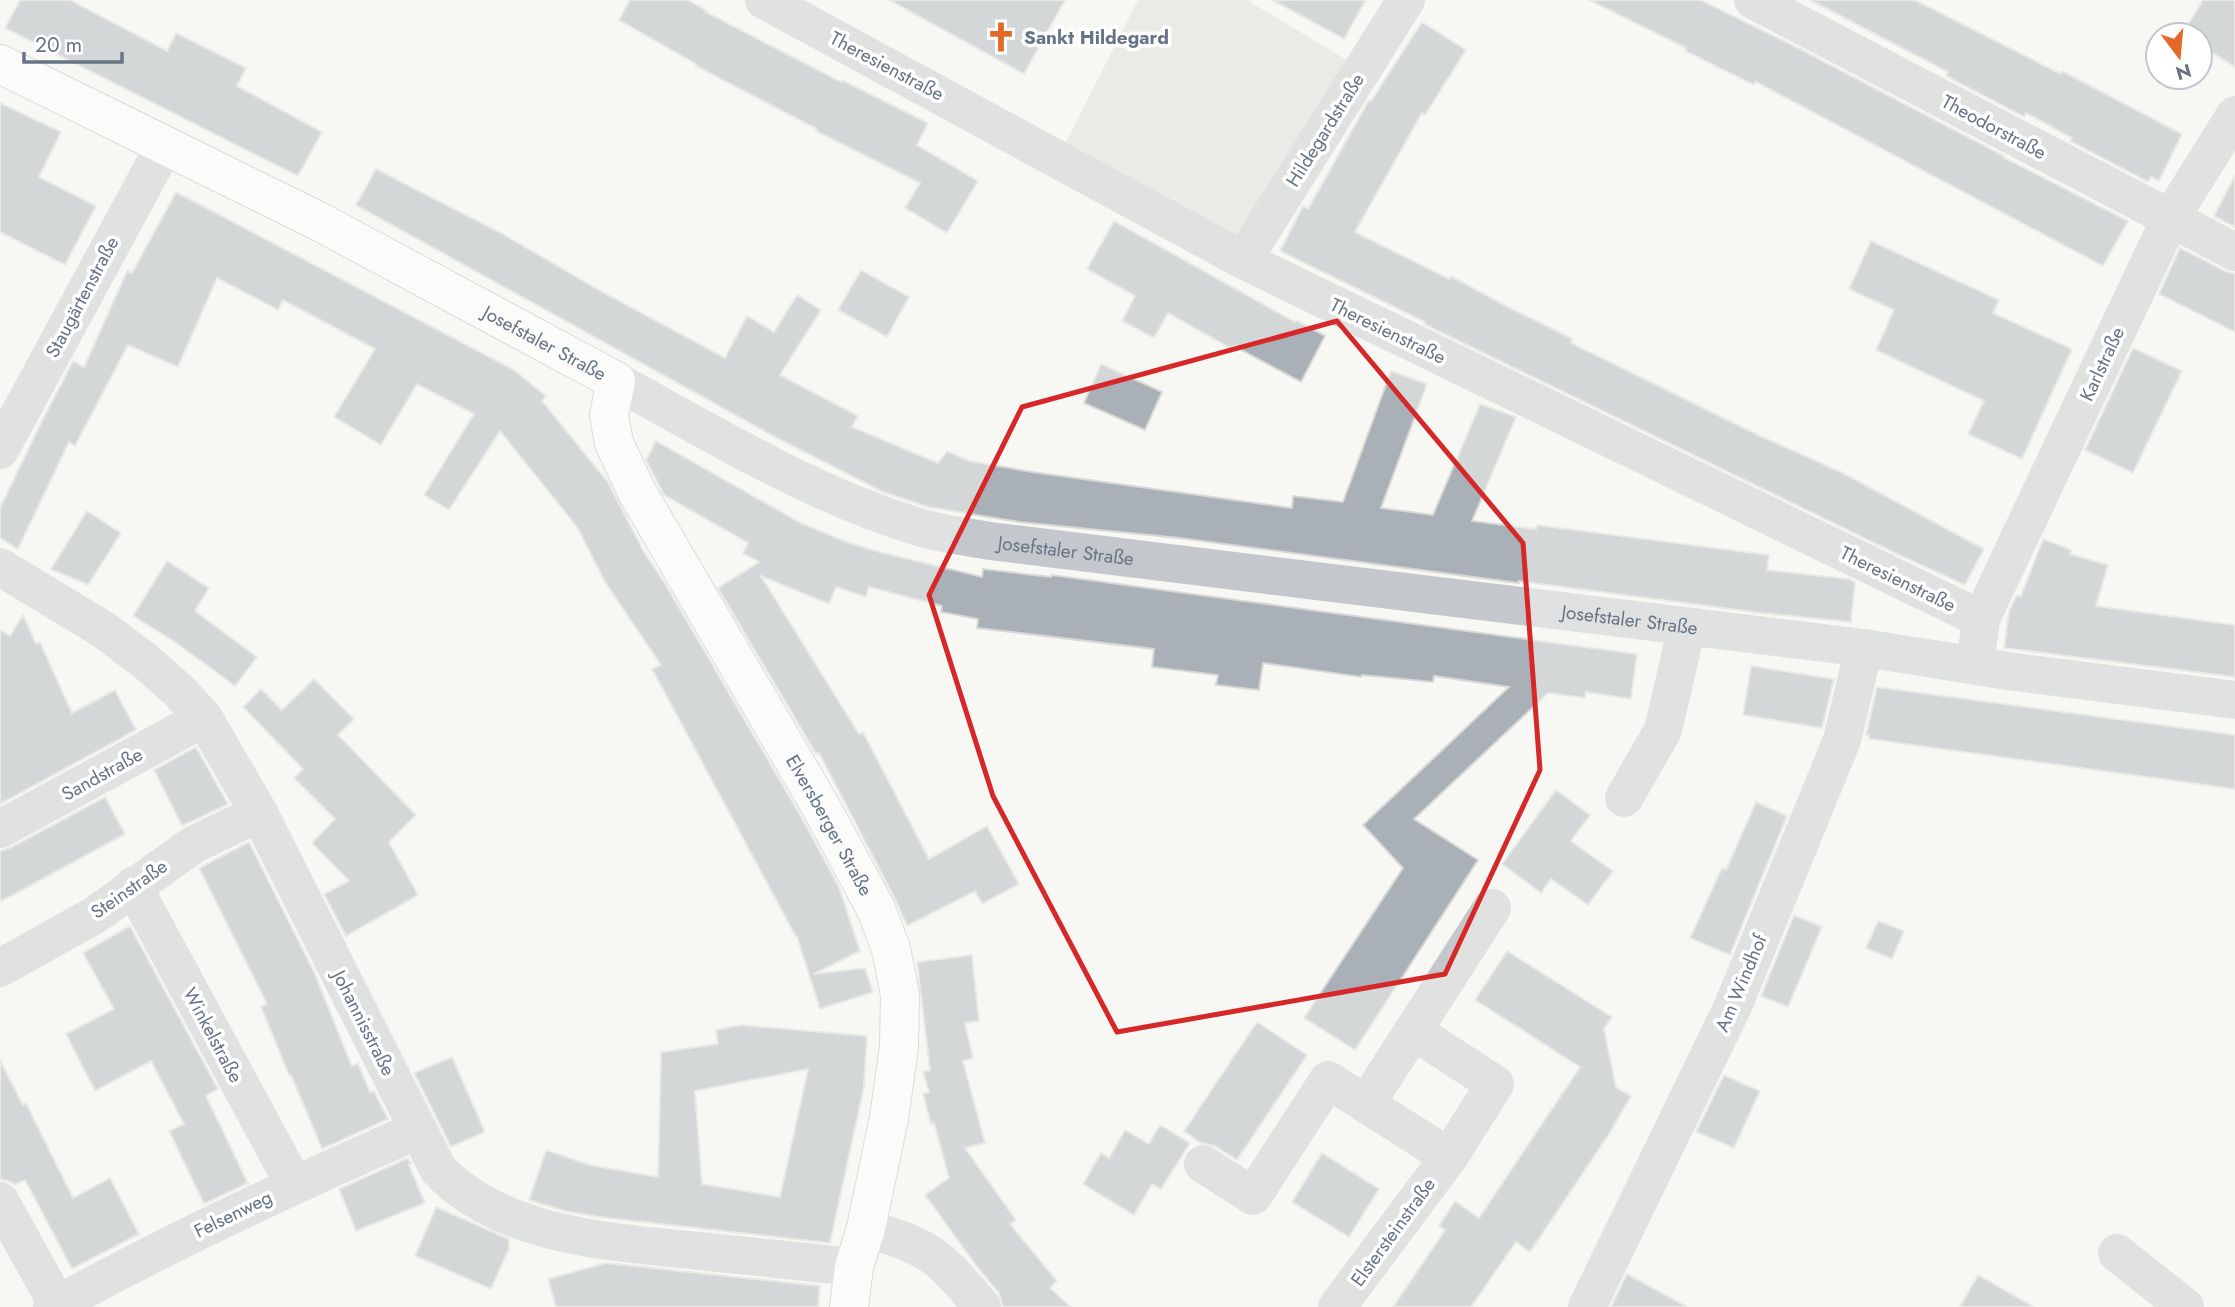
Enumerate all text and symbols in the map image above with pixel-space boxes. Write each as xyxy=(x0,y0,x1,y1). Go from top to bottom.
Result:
church icon: Sankt Hildegard xyxy=(984,20,1018,54)
scale bar xyxy=(24,21,122,65)
north arrow xyxy=(2144,21,2214,91)
place label: Sankt Hildegard xyxy=(1024,24,1169,51)
street label: Theresienstraße xyxy=(825,25,949,107)
text: 20 m xyxy=(35,30,82,60)
text: N xyxy=(2173,57,2195,87)
street label: Hildegardstraße xyxy=(1279,68,1371,192)
street label: Theodorstraße xyxy=(1937,88,2051,166)
street label: Staugärtenstraße xyxy=(39,232,125,362)
street label: Theresienstraße xyxy=(1326,291,1450,371)
street label: Josefstaler Straße xyxy=(475,297,612,387)
street label: Karlstraße xyxy=(2073,322,2131,406)
street label: Josefstaler Straße xyxy=(993,528,1136,572)
street label: Theresienstraße xyxy=(1836,539,1960,619)
street label: Josefstaler Straße xyxy=(1557,597,1700,641)
street label: Sandstraße xyxy=(57,741,148,807)
street label: Elversberger Straße xyxy=(780,749,880,901)
street label: Steinstraße xyxy=(85,853,173,925)
street label: Am Windhof xyxy=(1708,930,1774,1036)
street label: Johannisstraße xyxy=(325,963,402,1081)
street label: Winkelstraße xyxy=(177,983,250,1088)
street label: Elstersteinstraße xyxy=(1344,1172,1442,1292)
street label: Felsenweg xyxy=(189,1184,277,1244)

